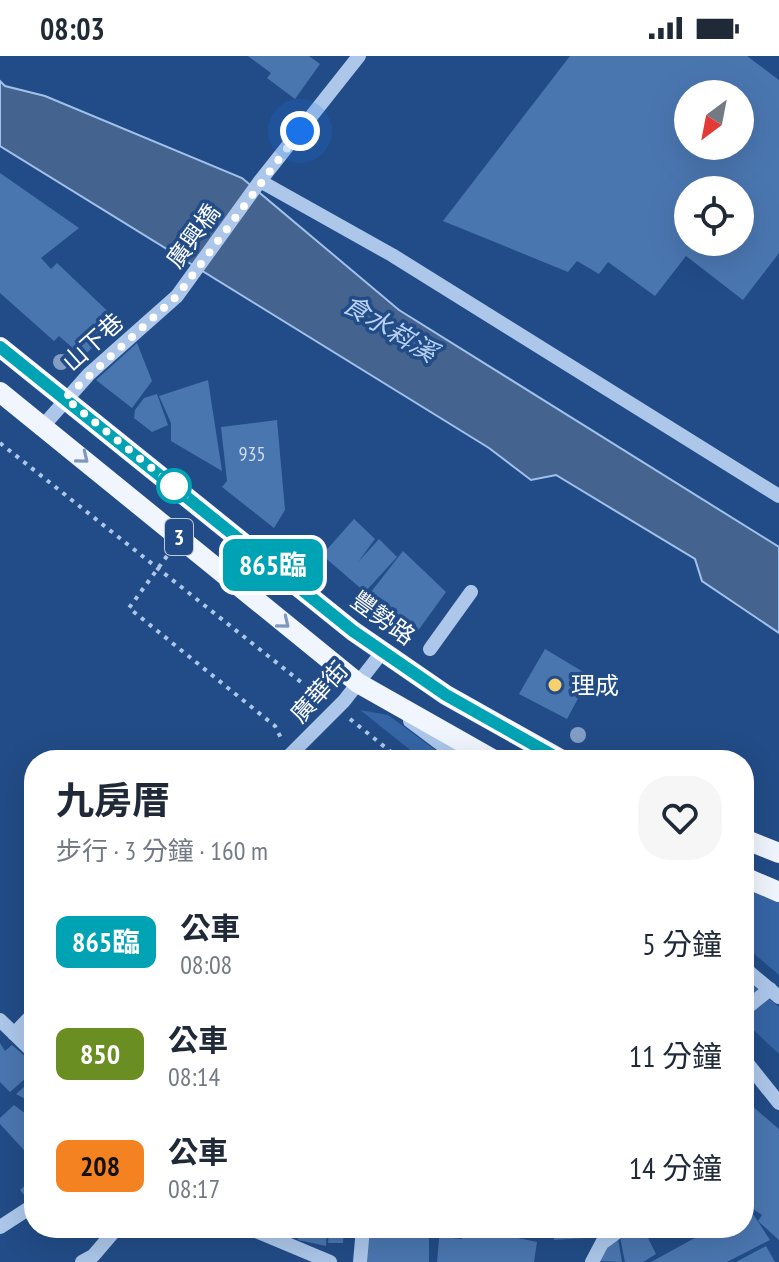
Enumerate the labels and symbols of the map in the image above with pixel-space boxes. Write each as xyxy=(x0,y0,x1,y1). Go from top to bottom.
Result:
north arrow xyxy=(674,80,754,160)
your location xyxy=(280,111,320,151)
street label: 廣興橋 xyxy=(159,198,227,274)
water label: 食水嵙溪 xyxy=(337,287,446,371)
street label: 山下巷 xyxy=(56,306,130,378)
house number: 935 xyxy=(239,441,266,467)
one-way arrow xyxy=(74,448,88,463)
unlabelled marker xyxy=(157,469,191,503)
road number: 3 xyxy=(165,519,193,555)
line badge: 865臨 xyxy=(217,539,329,591)
street label: 豐勢路 xyxy=(345,584,421,652)
one-way arrow xyxy=(275,613,289,628)
street label: 廣華街 xyxy=(283,655,355,729)
place label: 理成 xyxy=(571,670,619,701)
marker: 理成 xyxy=(546,676,564,694)

